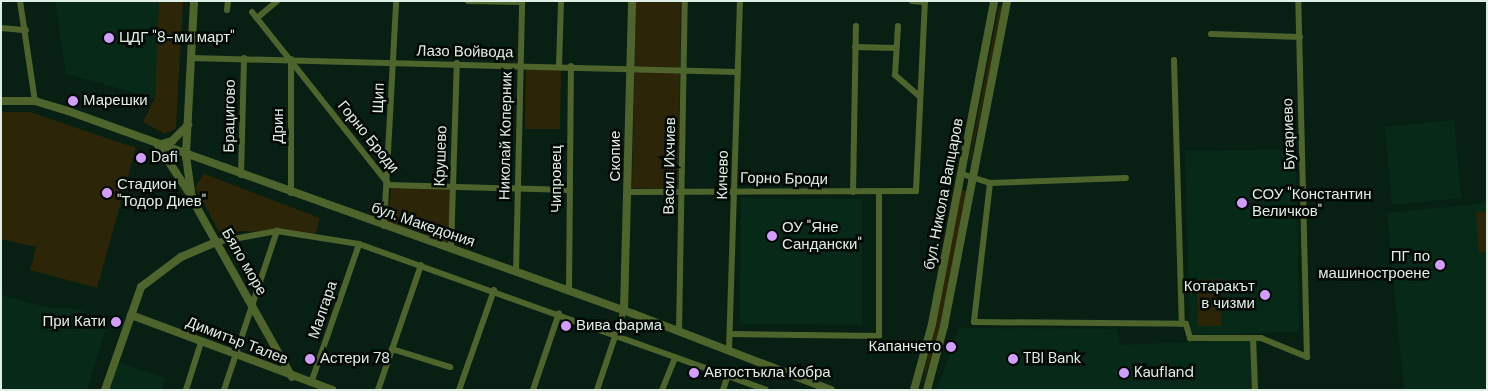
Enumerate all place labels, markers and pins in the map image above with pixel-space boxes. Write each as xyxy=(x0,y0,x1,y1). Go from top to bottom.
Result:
place label: ЦДГ "8-ми март" xyxy=(119,29,235,47)
marker: ЦДГ "8-ми март" xyxy=(103,32,115,44)
place label: Марешки xyxy=(83,92,148,110)
marker: Марешки xyxy=(67,95,79,107)
place label: Dafi xyxy=(151,149,178,167)
marker: Dafi xyxy=(135,152,147,164)
place label: Стадион "Тодор Диев" xyxy=(117,175,206,210)
place label: СОУ "Константин Величков" xyxy=(1252,185,1371,220)
marker: Стадион "Тодор Диев" xyxy=(101,187,113,199)
marker: СОУ "Константин Величков" xyxy=(1236,197,1248,209)
place label: ОУ "Яне Сандански" xyxy=(782,218,862,253)
marker: ОУ "Яне Сандански" xyxy=(766,230,778,242)
place label: ПГ по машиностроене xyxy=(1318,247,1430,282)
marker: ПГ по машиностроене xyxy=(1434,259,1446,271)
place label: Котаракът в чизми xyxy=(1184,277,1255,312)
marker: Котаракът в чизми xyxy=(1259,289,1271,301)
place label: При Кати xyxy=(43,313,106,331)
marker: При Кати xyxy=(110,316,122,328)
place label: Вива фарма xyxy=(576,317,662,335)
marker: Вива фарма xyxy=(560,320,572,332)
place label: Капанчето xyxy=(868,338,941,356)
marker: Капанчето xyxy=(945,341,957,353)
place label: Астери 78 xyxy=(320,350,390,368)
place label: TBI Bank xyxy=(1023,350,1081,368)
marker: Астери 78 xyxy=(304,353,316,365)
marker: TBI Bank xyxy=(1007,353,1019,365)
place label: Автостъкла Кобра xyxy=(704,364,831,382)
place label: Kaufland xyxy=(1134,364,1194,382)
marker: Автостъкла Кобра xyxy=(688,367,700,379)
marker: Kaufland xyxy=(1118,367,1130,379)

